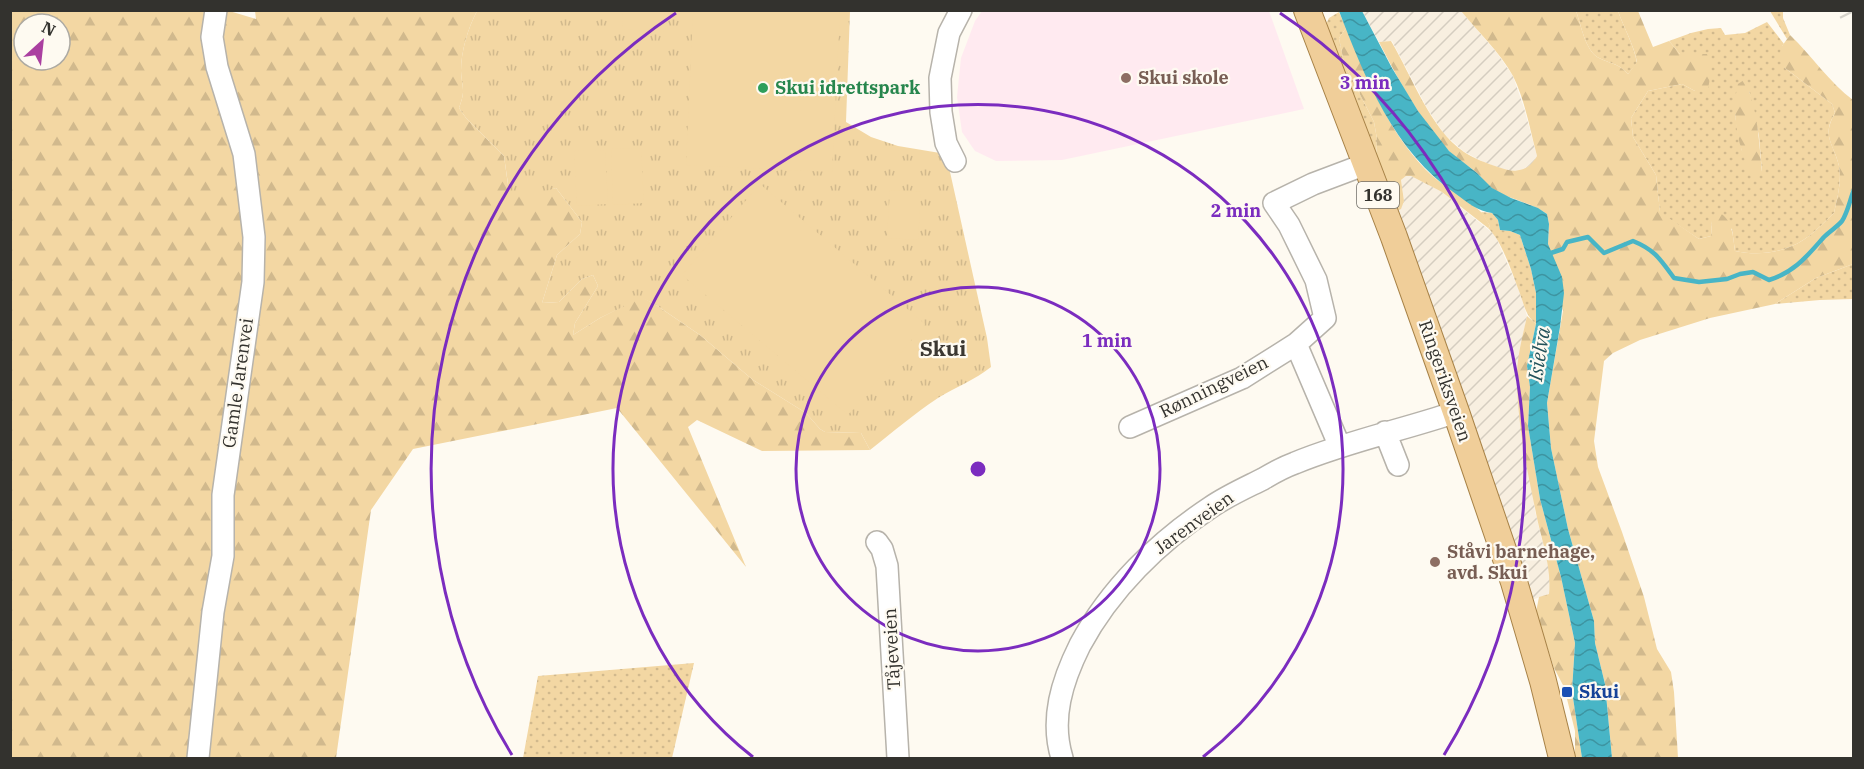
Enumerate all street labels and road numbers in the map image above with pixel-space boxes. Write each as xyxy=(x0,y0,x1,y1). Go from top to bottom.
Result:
road number: 168 xyxy=(1357,182,1399,208)
street label: Gamle Jarenvei xyxy=(217,316,258,449)
street label: Ringeriksveien xyxy=(1414,317,1477,445)
street label: Rønningveien xyxy=(1156,350,1272,423)
street label: Jarenveien xyxy=(1149,486,1238,559)
street label: Tåjeveien xyxy=(878,608,905,691)

